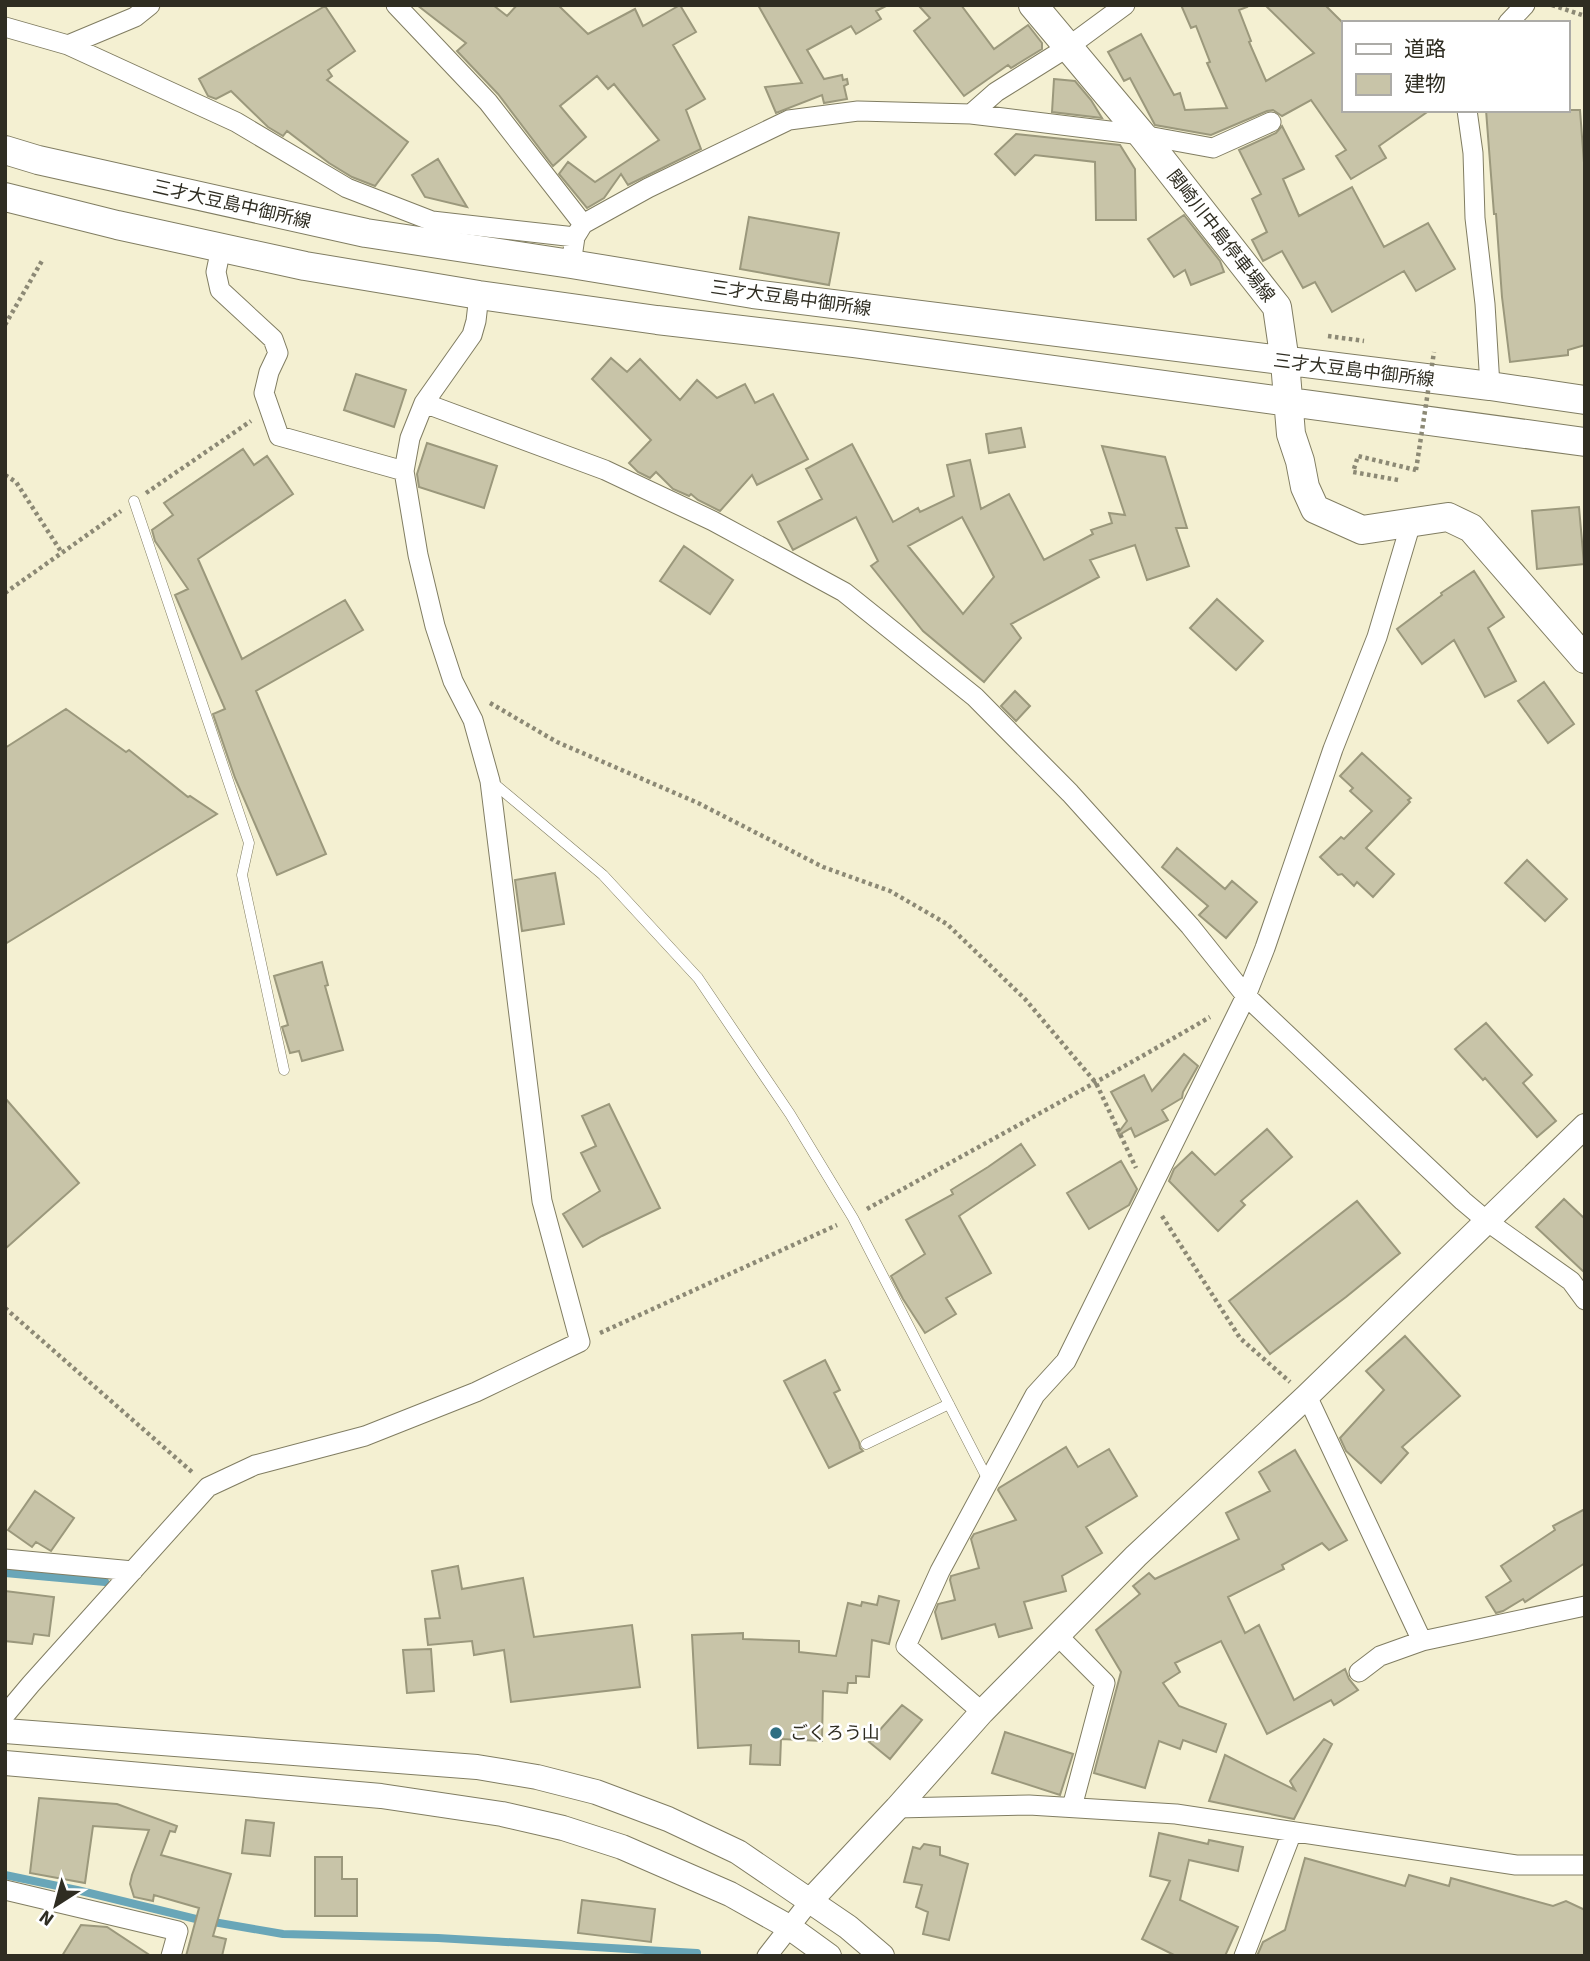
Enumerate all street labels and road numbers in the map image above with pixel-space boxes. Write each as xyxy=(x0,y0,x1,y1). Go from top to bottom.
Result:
street label: 関崎川中島停車場線 xyxy=(1161,165,1280,308)
street label: 三才大豆島中御所線 xyxy=(150,174,314,235)
street label: 三才大豆島中御所線 xyxy=(709,275,873,322)
street label: 三才大豆島中御所線 xyxy=(1272,348,1436,393)

